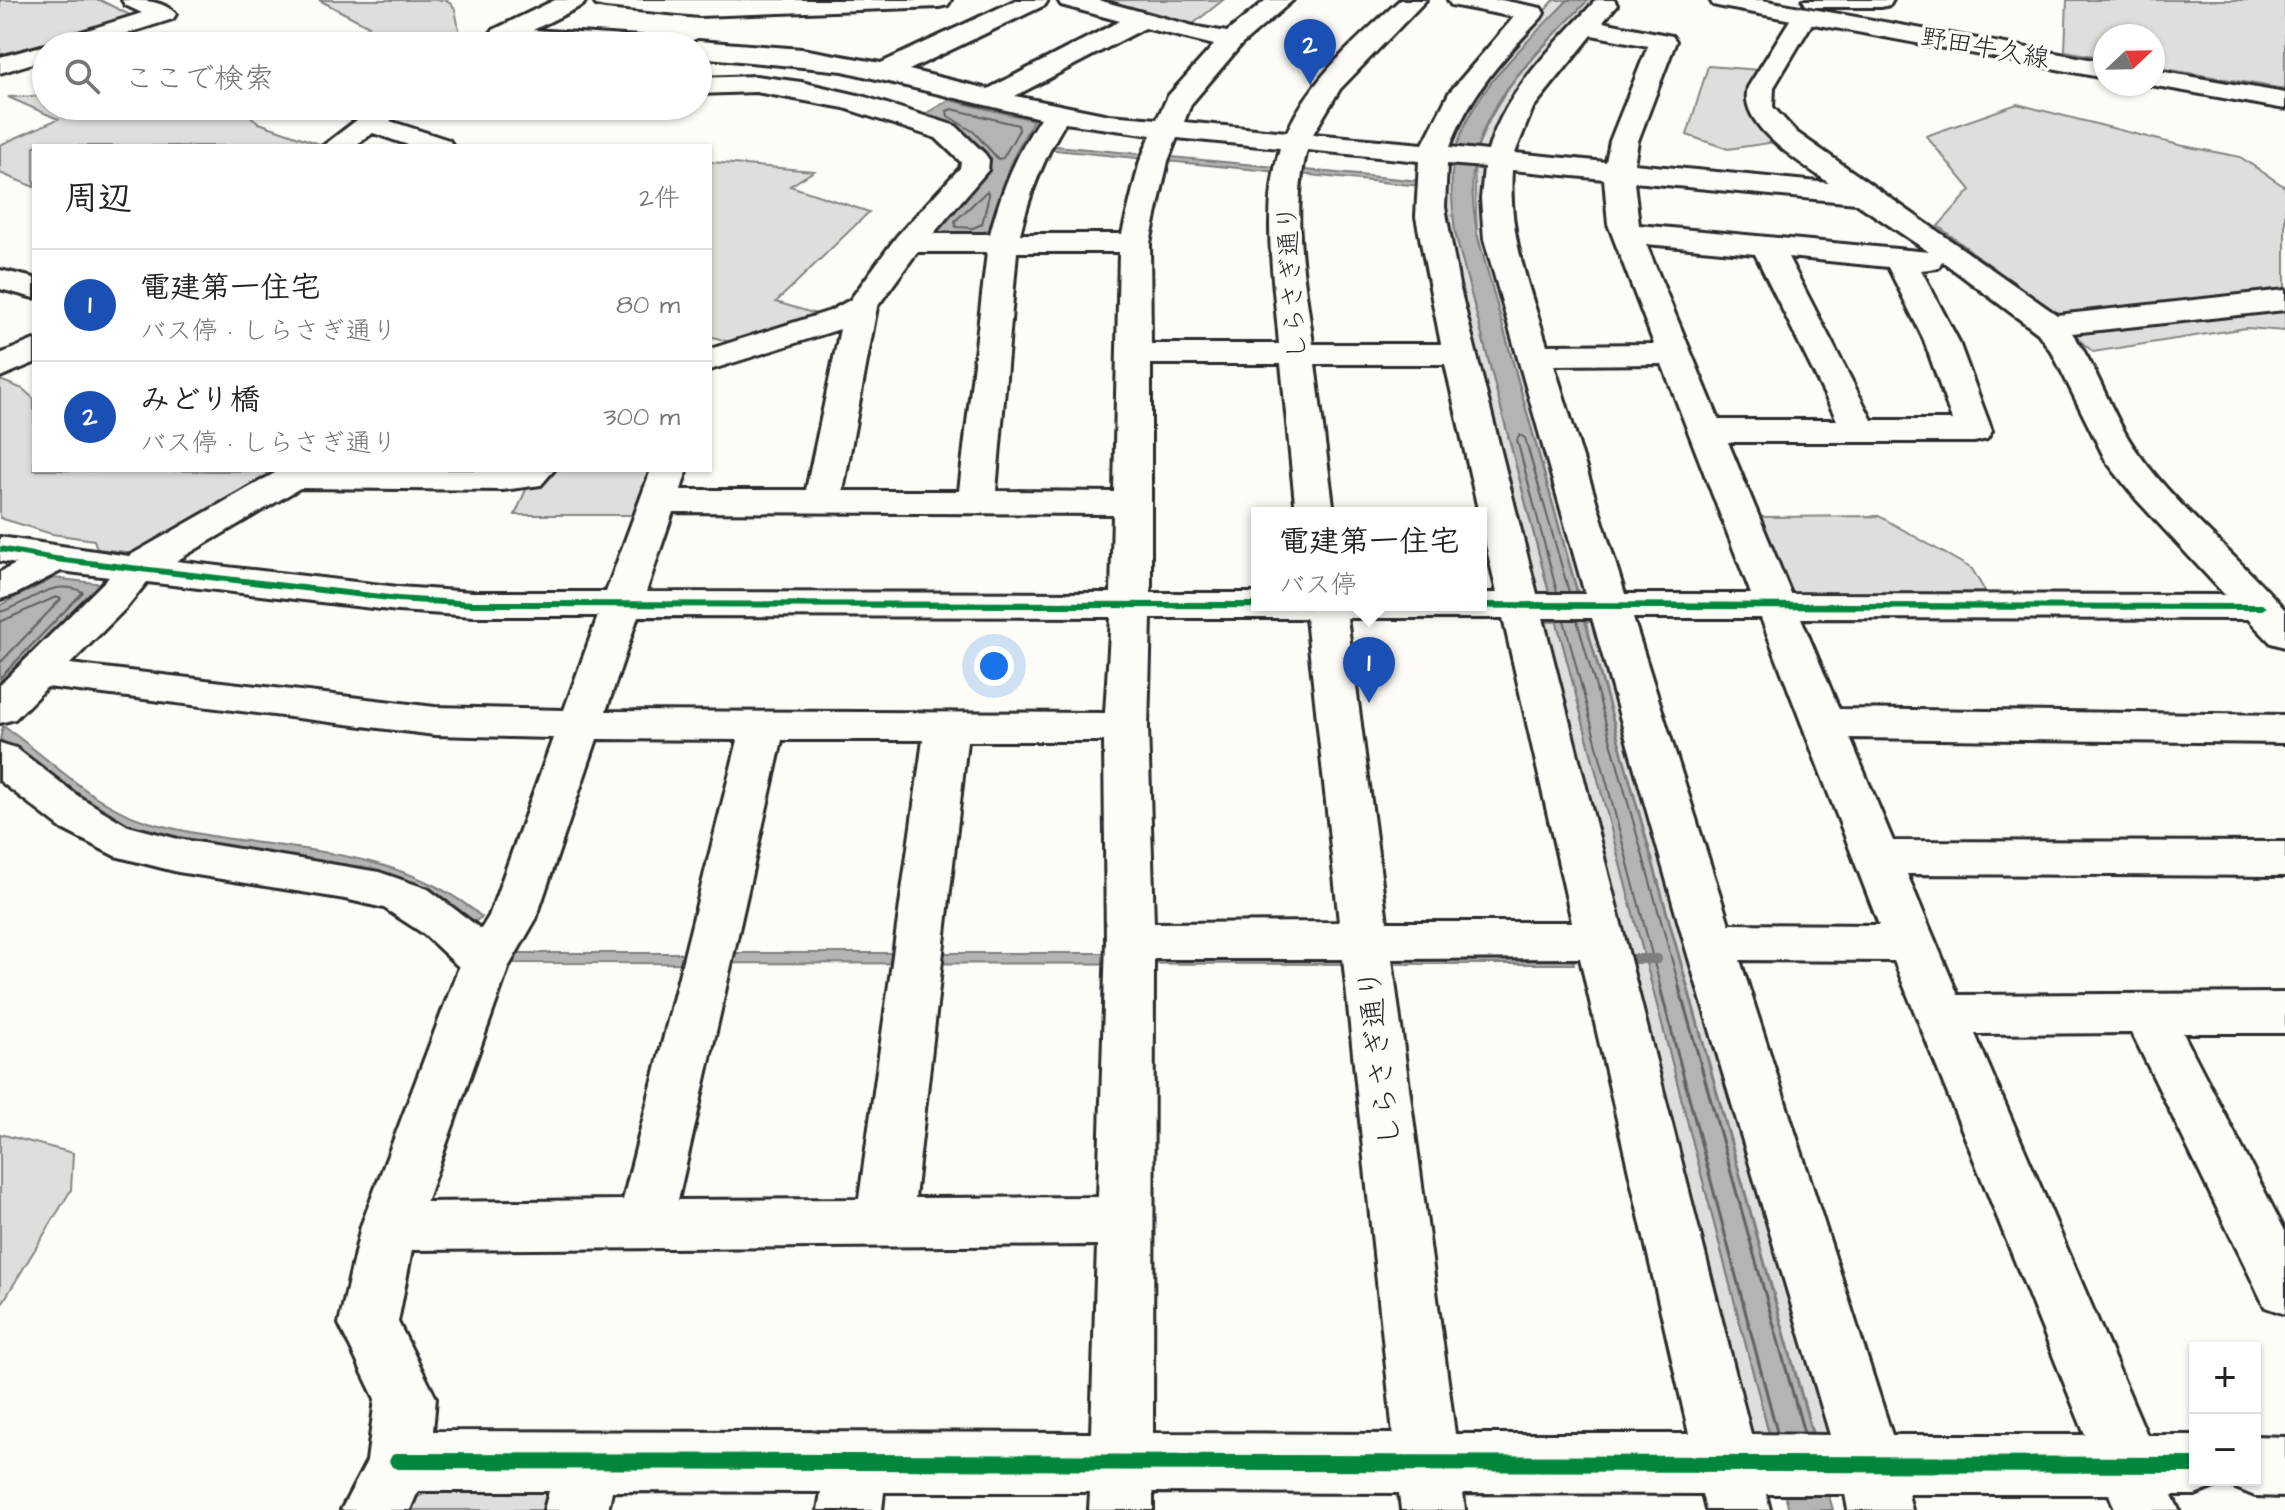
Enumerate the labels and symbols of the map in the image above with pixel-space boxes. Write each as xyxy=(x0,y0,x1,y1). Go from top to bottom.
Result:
pin: 2 xyxy=(1284,19,1336,85)
street label: 野田牛久線 xyxy=(1918,19,2052,77)
north arrow xyxy=(2093,24,2165,96)
street label: しらさぎ通り xyxy=(1269,203,1315,361)
pin: 1 xyxy=(1343,637,1395,703)
your location xyxy=(974,646,1014,686)
street label: しらさぎ通り xyxy=(1348,966,1412,1148)

